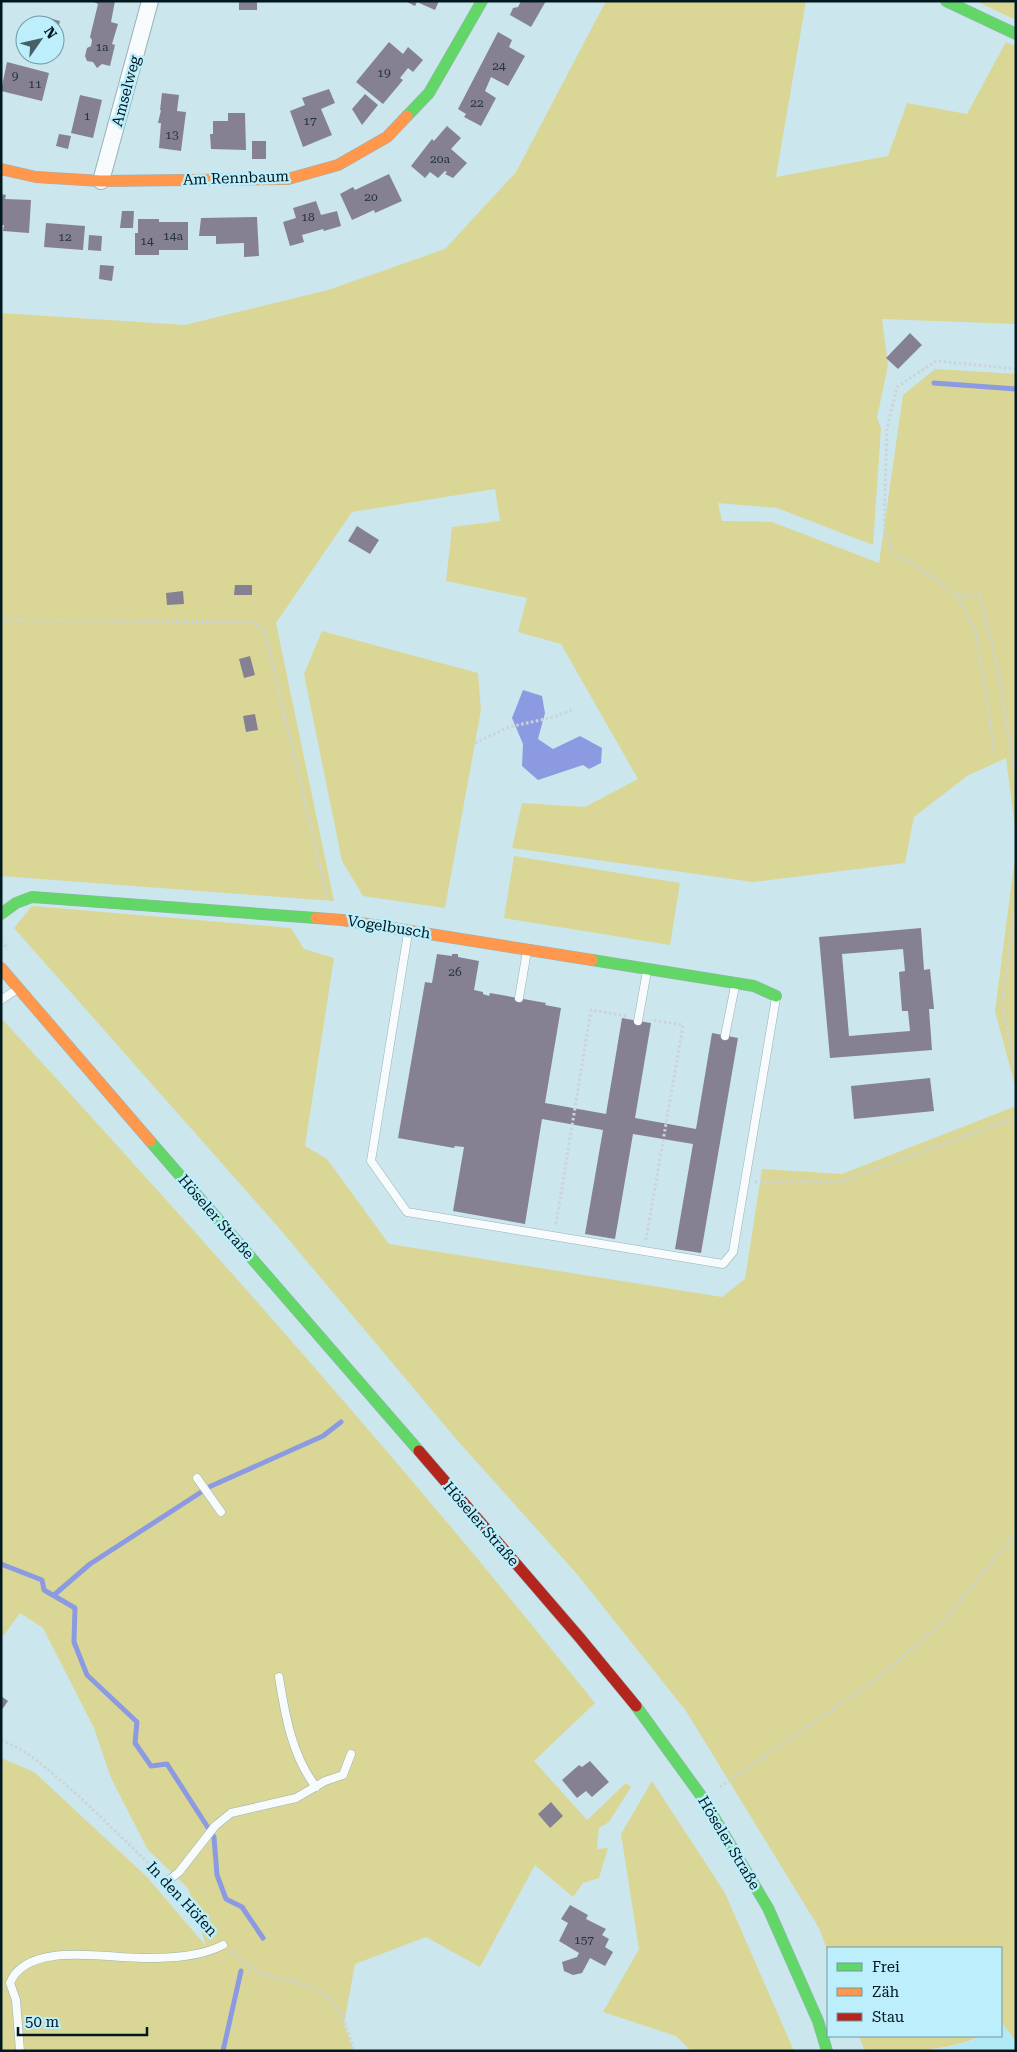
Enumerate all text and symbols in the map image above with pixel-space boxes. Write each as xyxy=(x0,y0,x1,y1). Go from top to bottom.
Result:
north arrow xyxy=(15,15,65,65)
text: N xyxy=(41,24,61,42)
house number: 1a xyxy=(95,40,109,54)
street label: Amselweg xyxy=(108,53,144,128)
house number: 24 xyxy=(492,59,506,73)
house number: 19 xyxy=(377,66,391,80)
house number: 9 xyxy=(12,69,19,83)
house number: 11 xyxy=(28,77,42,91)
house number: 22 xyxy=(470,96,484,110)
house number: 1 xyxy=(84,109,91,123)
house number: 17 xyxy=(303,114,317,128)
house number: 13 xyxy=(165,128,179,142)
house number: 20a xyxy=(430,152,450,166)
street label: Am Rennbaum xyxy=(183,167,290,189)
house number: 20 xyxy=(364,190,378,204)
house number: 18 xyxy=(301,210,315,224)
house number: 14a xyxy=(163,229,183,243)
house number: 12 xyxy=(58,230,72,244)
house number: 14 xyxy=(140,234,154,248)
street label: Vogelbusch xyxy=(346,912,432,942)
house number: 26 xyxy=(448,965,462,979)
street label: Höseler Straße xyxy=(174,1171,258,1263)
street label: Höseler Straße xyxy=(439,1478,523,1570)
street label: Höseler Straße xyxy=(694,1793,764,1893)
street label: In den Höfen xyxy=(143,1858,221,1940)
house number: 157 xyxy=(574,1933,594,1947)
legend xyxy=(827,1947,1002,2037)
text: Frei xyxy=(872,1958,900,1976)
text: Zäh xyxy=(872,1983,900,2001)
scale bar xyxy=(18,2004,146,2036)
text: Stau xyxy=(872,2008,905,2026)
text: 50 m xyxy=(25,2013,60,2031)

